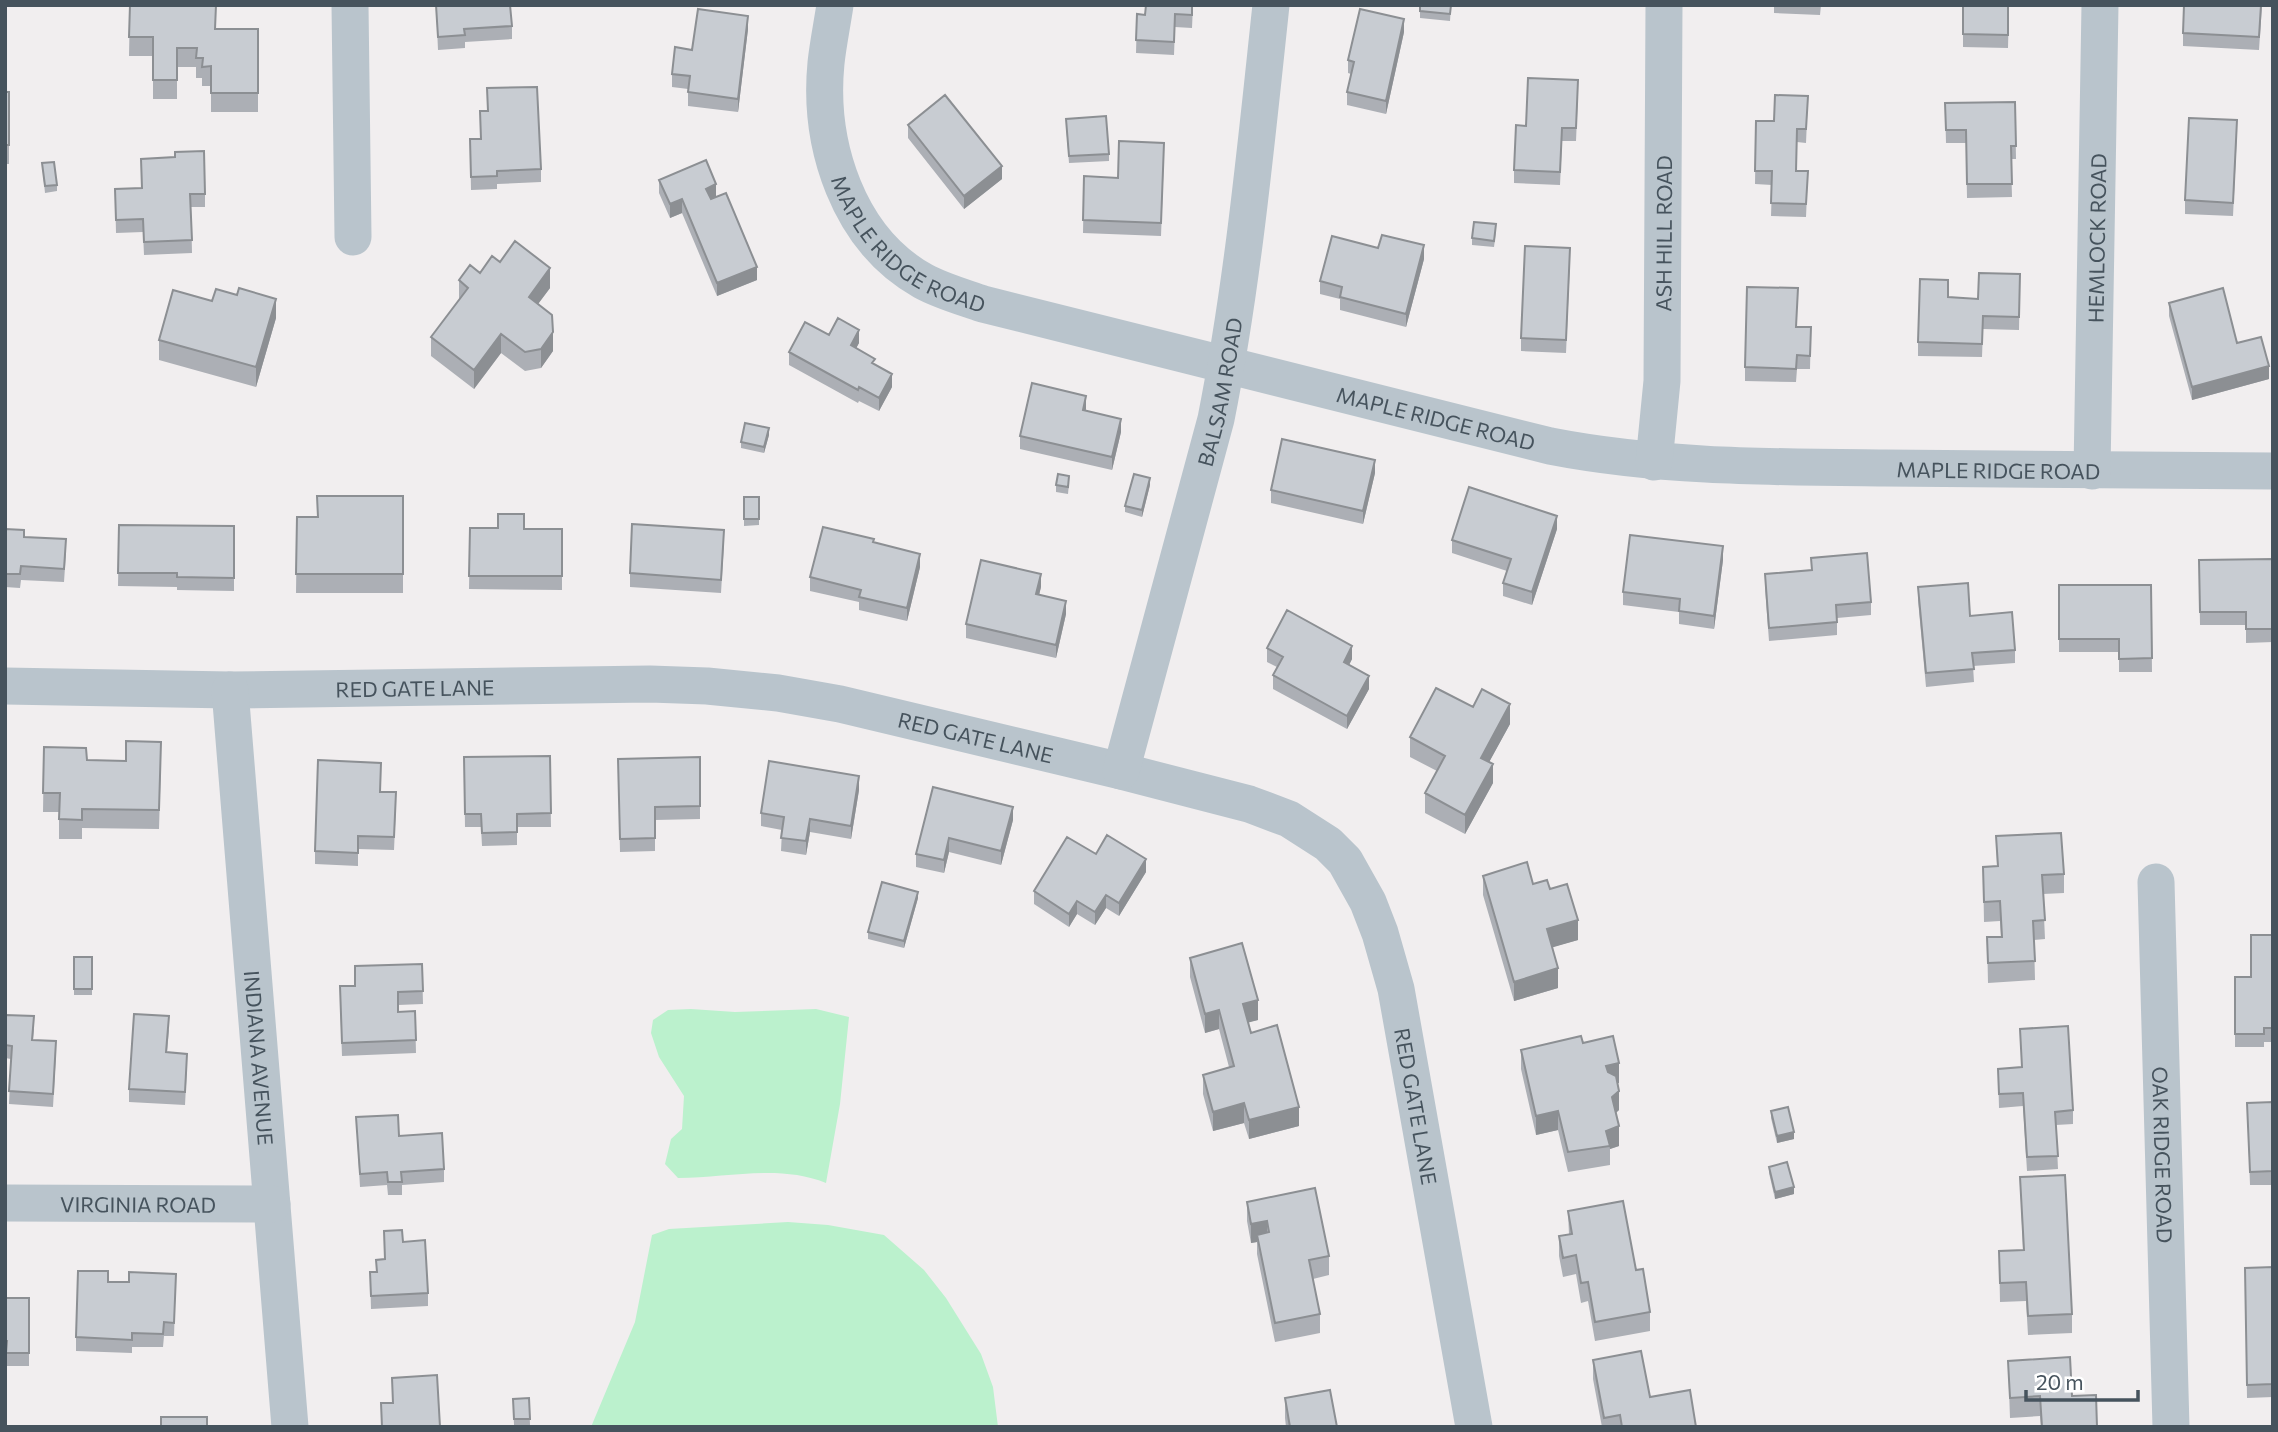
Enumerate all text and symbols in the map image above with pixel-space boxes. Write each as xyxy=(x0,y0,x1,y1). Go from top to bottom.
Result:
street label: HEMLOCK ROAD xyxy=(2082,153,2110,323)
street label: ASH HILL ROAD xyxy=(1650,155,1676,312)
street label: MAPLE RIDGE ROAD xyxy=(827,171,989,316)
street label: BALSAM ROAD xyxy=(1191,316,1246,469)
street label: MAPLE RIDGE ROAD xyxy=(1334,381,1538,454)
street label: MAPLE RIDGE ROAD xyxy=(1896,456,2100,483)
street label: RED GATE LANE xyxy=(335,674,495,701)
street label: RED GATE LANE xyxy=(896,706,1056,767)
street label: INDIANA AVENUE xyxy=(240,969,280,1146)
street label: RED GATE LANE xyxy=(1391,1026,1443,1187)
street label: OAK RIDGE ROAD xyxy=(2149,1066,2178,1244)
street label: VIRGINIA ROAD xyxy=(60,1191,216,1216)
scale bar xyxy=(2026,1358,2138,1402)
text: 20 m xyxy=(2036,1369,2084,1394)

